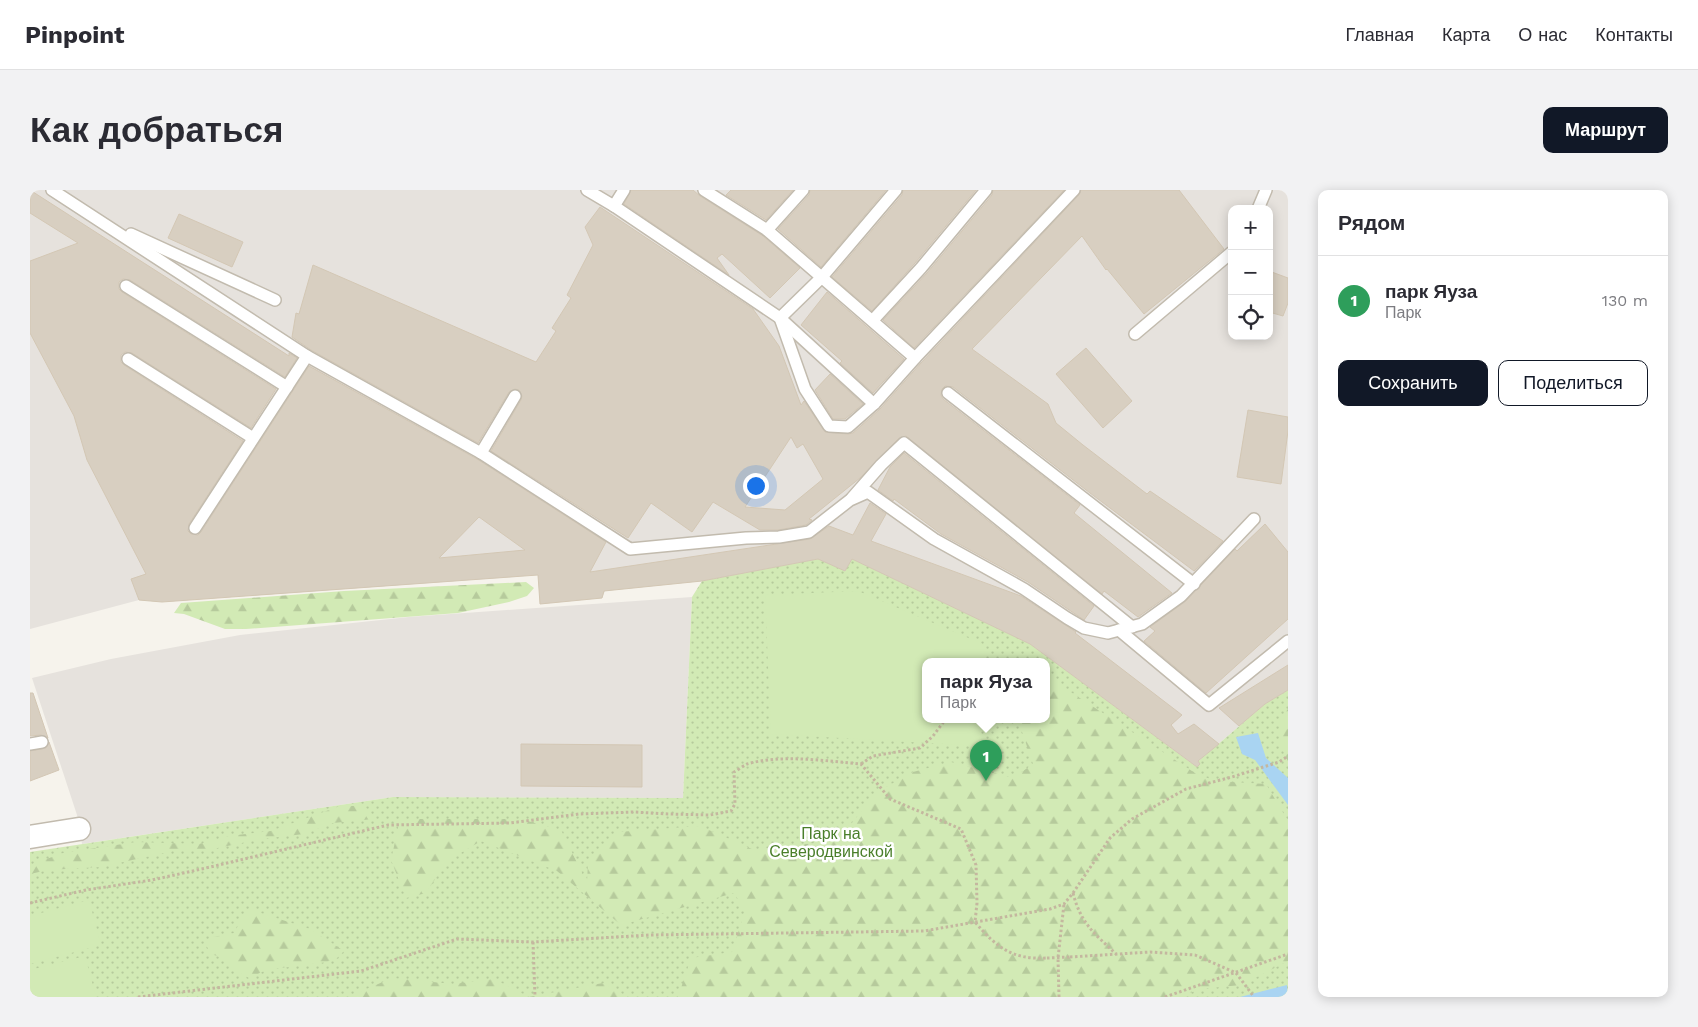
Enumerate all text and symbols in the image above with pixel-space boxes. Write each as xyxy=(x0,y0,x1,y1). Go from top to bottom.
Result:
text: Pinpoint xyxy=(25,21,125,49)
text: Главная xyxy=(1345,24,1414,45)
text: Карта xyxy=(1442,24,1490,45)
text: О нас xyxy=(1518,24,1567,45)
text: Контакты xyxy=(1595,24,1673,45)
button: Маршрут xyxy=(1543,107,1668,153)
text: Как добраться xyxy=(30,109,283,151)
map controls xyxy=(1228,205,1273,340)
button: + xyxy=(1228,205,1273,250)
text: Рядом xyxy=(1338,210,1405,235)
button: − xyxy=(1228,250,1273,295)
text: парк Яуза xyxy=(1385,280,1477,303)
text: 1 xyxy=(1351,291,1357,310)
text: 130 m xyxy=(1602,291,1648,310)
button: locate xyxy=(1228,295,1273,340)
text: Парк xyxy=(1385,303,1421,322)
button: Сохранить xyxy=(1338,360,1488,406)
button: Поделиться xyxy=(1498,360,1648,406)
your location xyxy=(743,473,769,499)
popup xyxy=(922,658,1050,723)
text: парк Яуза xyxy=(940,670,1032,693)
text: Парк xyxy=(940,693,976,712)
pin: 1 xyxy=(970,740,1002,781)
park label: Парк на Северодвинской xyxy=(769,824,893,861)

